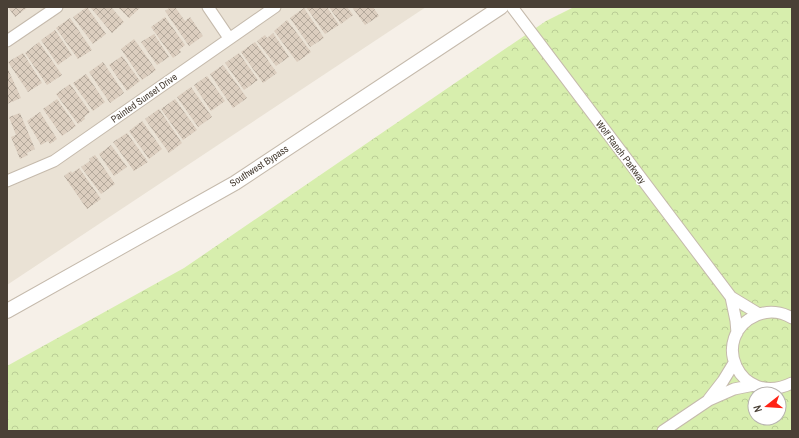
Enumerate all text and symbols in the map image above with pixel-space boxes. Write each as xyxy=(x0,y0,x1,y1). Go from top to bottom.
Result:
street label: Painted Sunset Drive xyxy=(108,70,180,126)
street label: Wolf Ranch Parkway xyxy=(593,118,650,187)
street label: Southwest Bypass xyxy=(227,142,291,190)
north arrow xyxy=(747,386,787,426)
text: N xyxy=(750,404,765,414)

